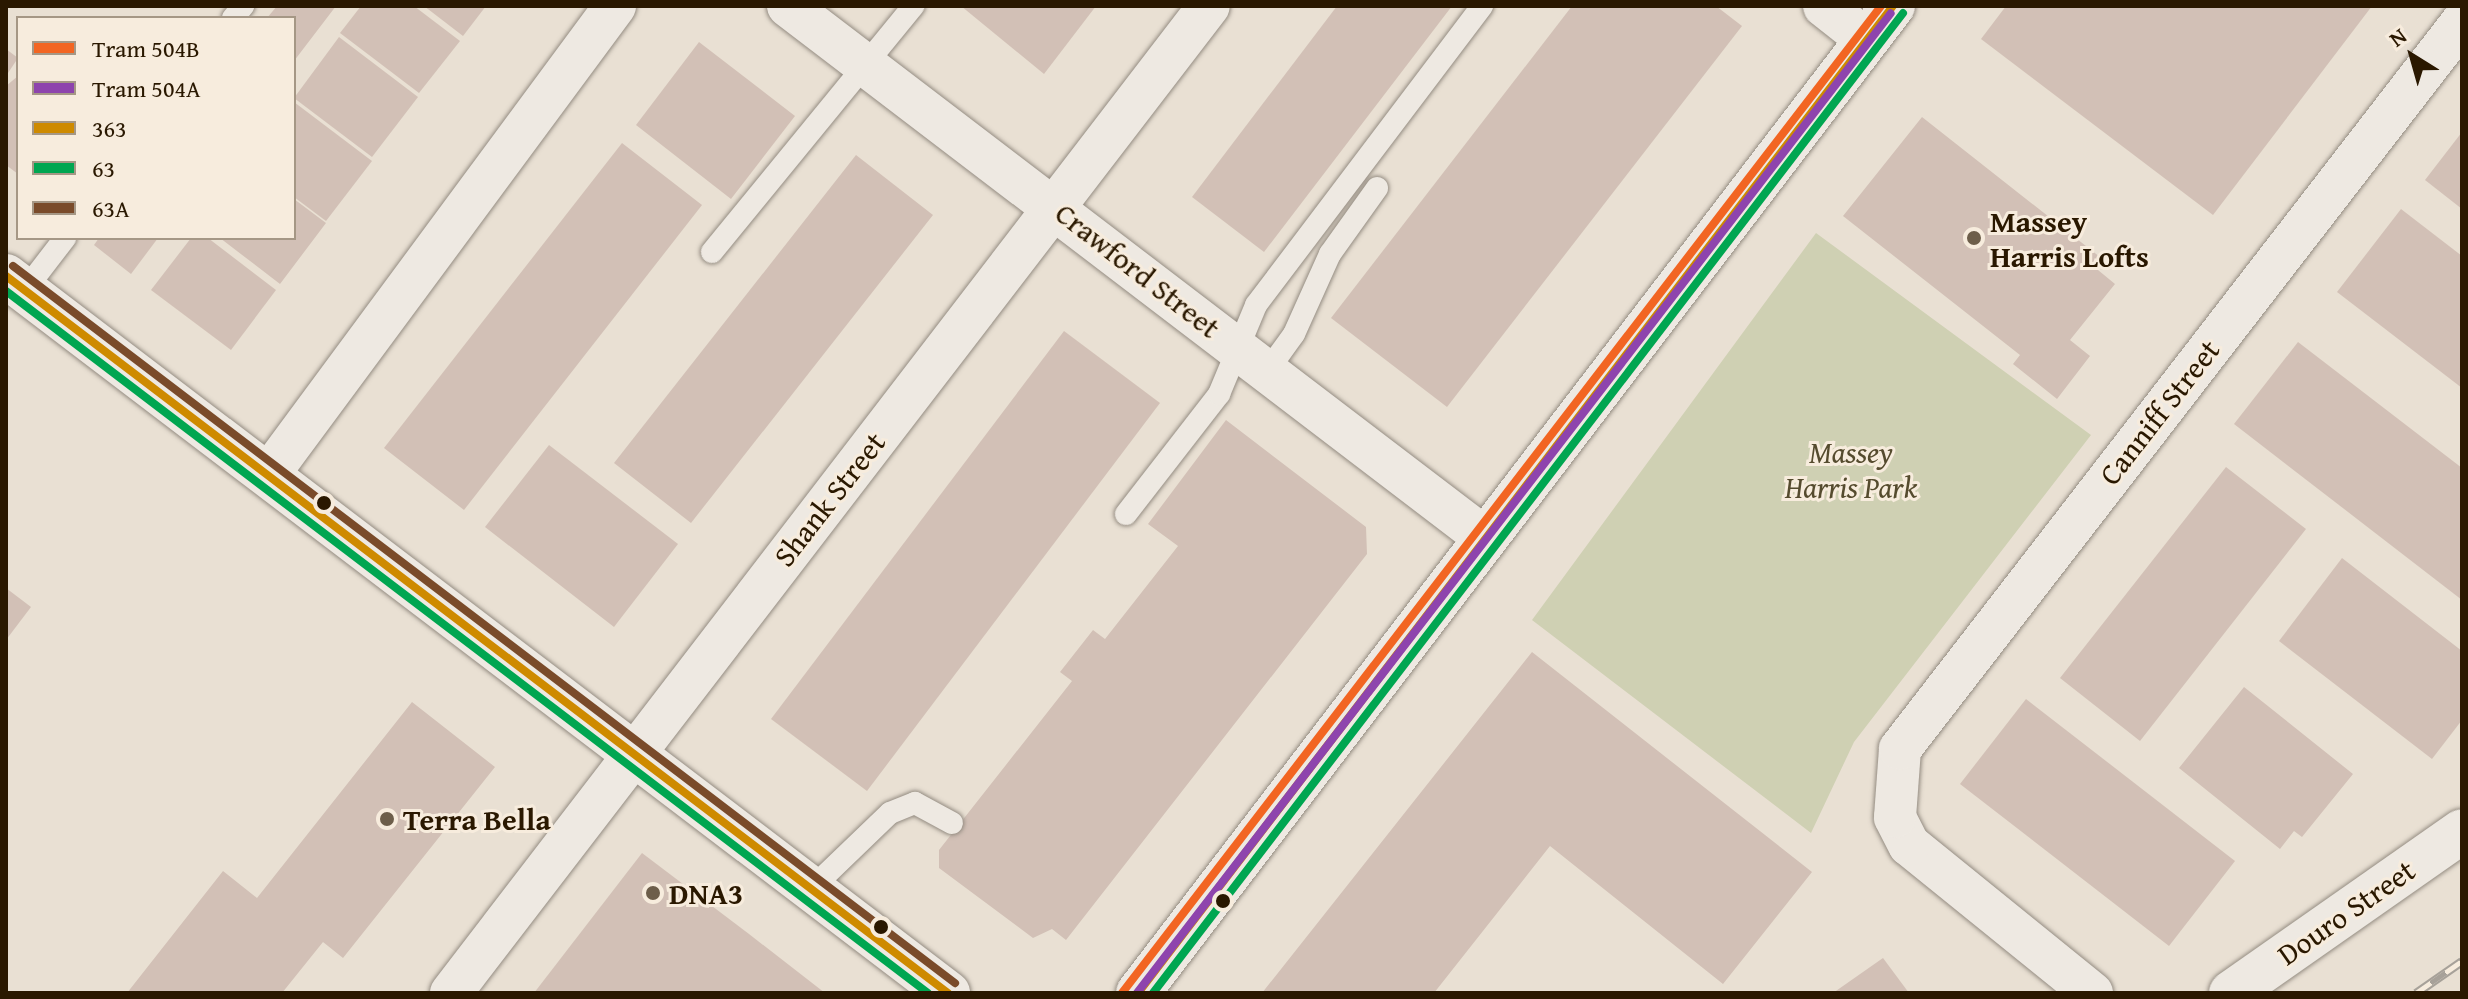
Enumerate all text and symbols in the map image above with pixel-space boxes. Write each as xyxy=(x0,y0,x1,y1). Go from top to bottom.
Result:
legend xyxy=(16,16,296,240)
north arrow xyxy=(2372,16,2452,96)
text: N xyxy=(2382,20,2413,54)
text: Tram 504B xyxy=(92,31,200,66)
text: Tram 504A xyxy=(92,71,201,106)
text: 363 xyxy=(92,111,127,146)
text: 63 xyxy=(92,151,115,186)
text: 63A xyxy=(92,191,130,226)
street label: Crawford Street xyxy=(1049,195,1227,345)
place label: Massey Harris Lofts xyxy=(1990,203,2149,274)
marker: Massey Harris Lofts xyxy=(1965,229,1983,247)
street label: Canniff Street xyxy=(2091,332,2227,492)
street label: Shank Street xyxy=(765,425,893,573)
park label: Massey Harris Park xyxy=(1785,434,1917,504)
unlabelled marker xyxy=(316,495,332,511)
place label: Terra Bella xyxy=(403,801,551,837)
marker: Terra Bella xyxy=(378,810,396,828)
street label: Douro Street xyxy=(2270,852,2422,972)
place label: DNA3 xyxy=(669,875,743,911)
marker: DNA3 xyxy=(644,884,662,902)
unlabelled marker xyxy=(1215,893,1231,909)
unlabelled marker xyxy=(873,919,889,935)

